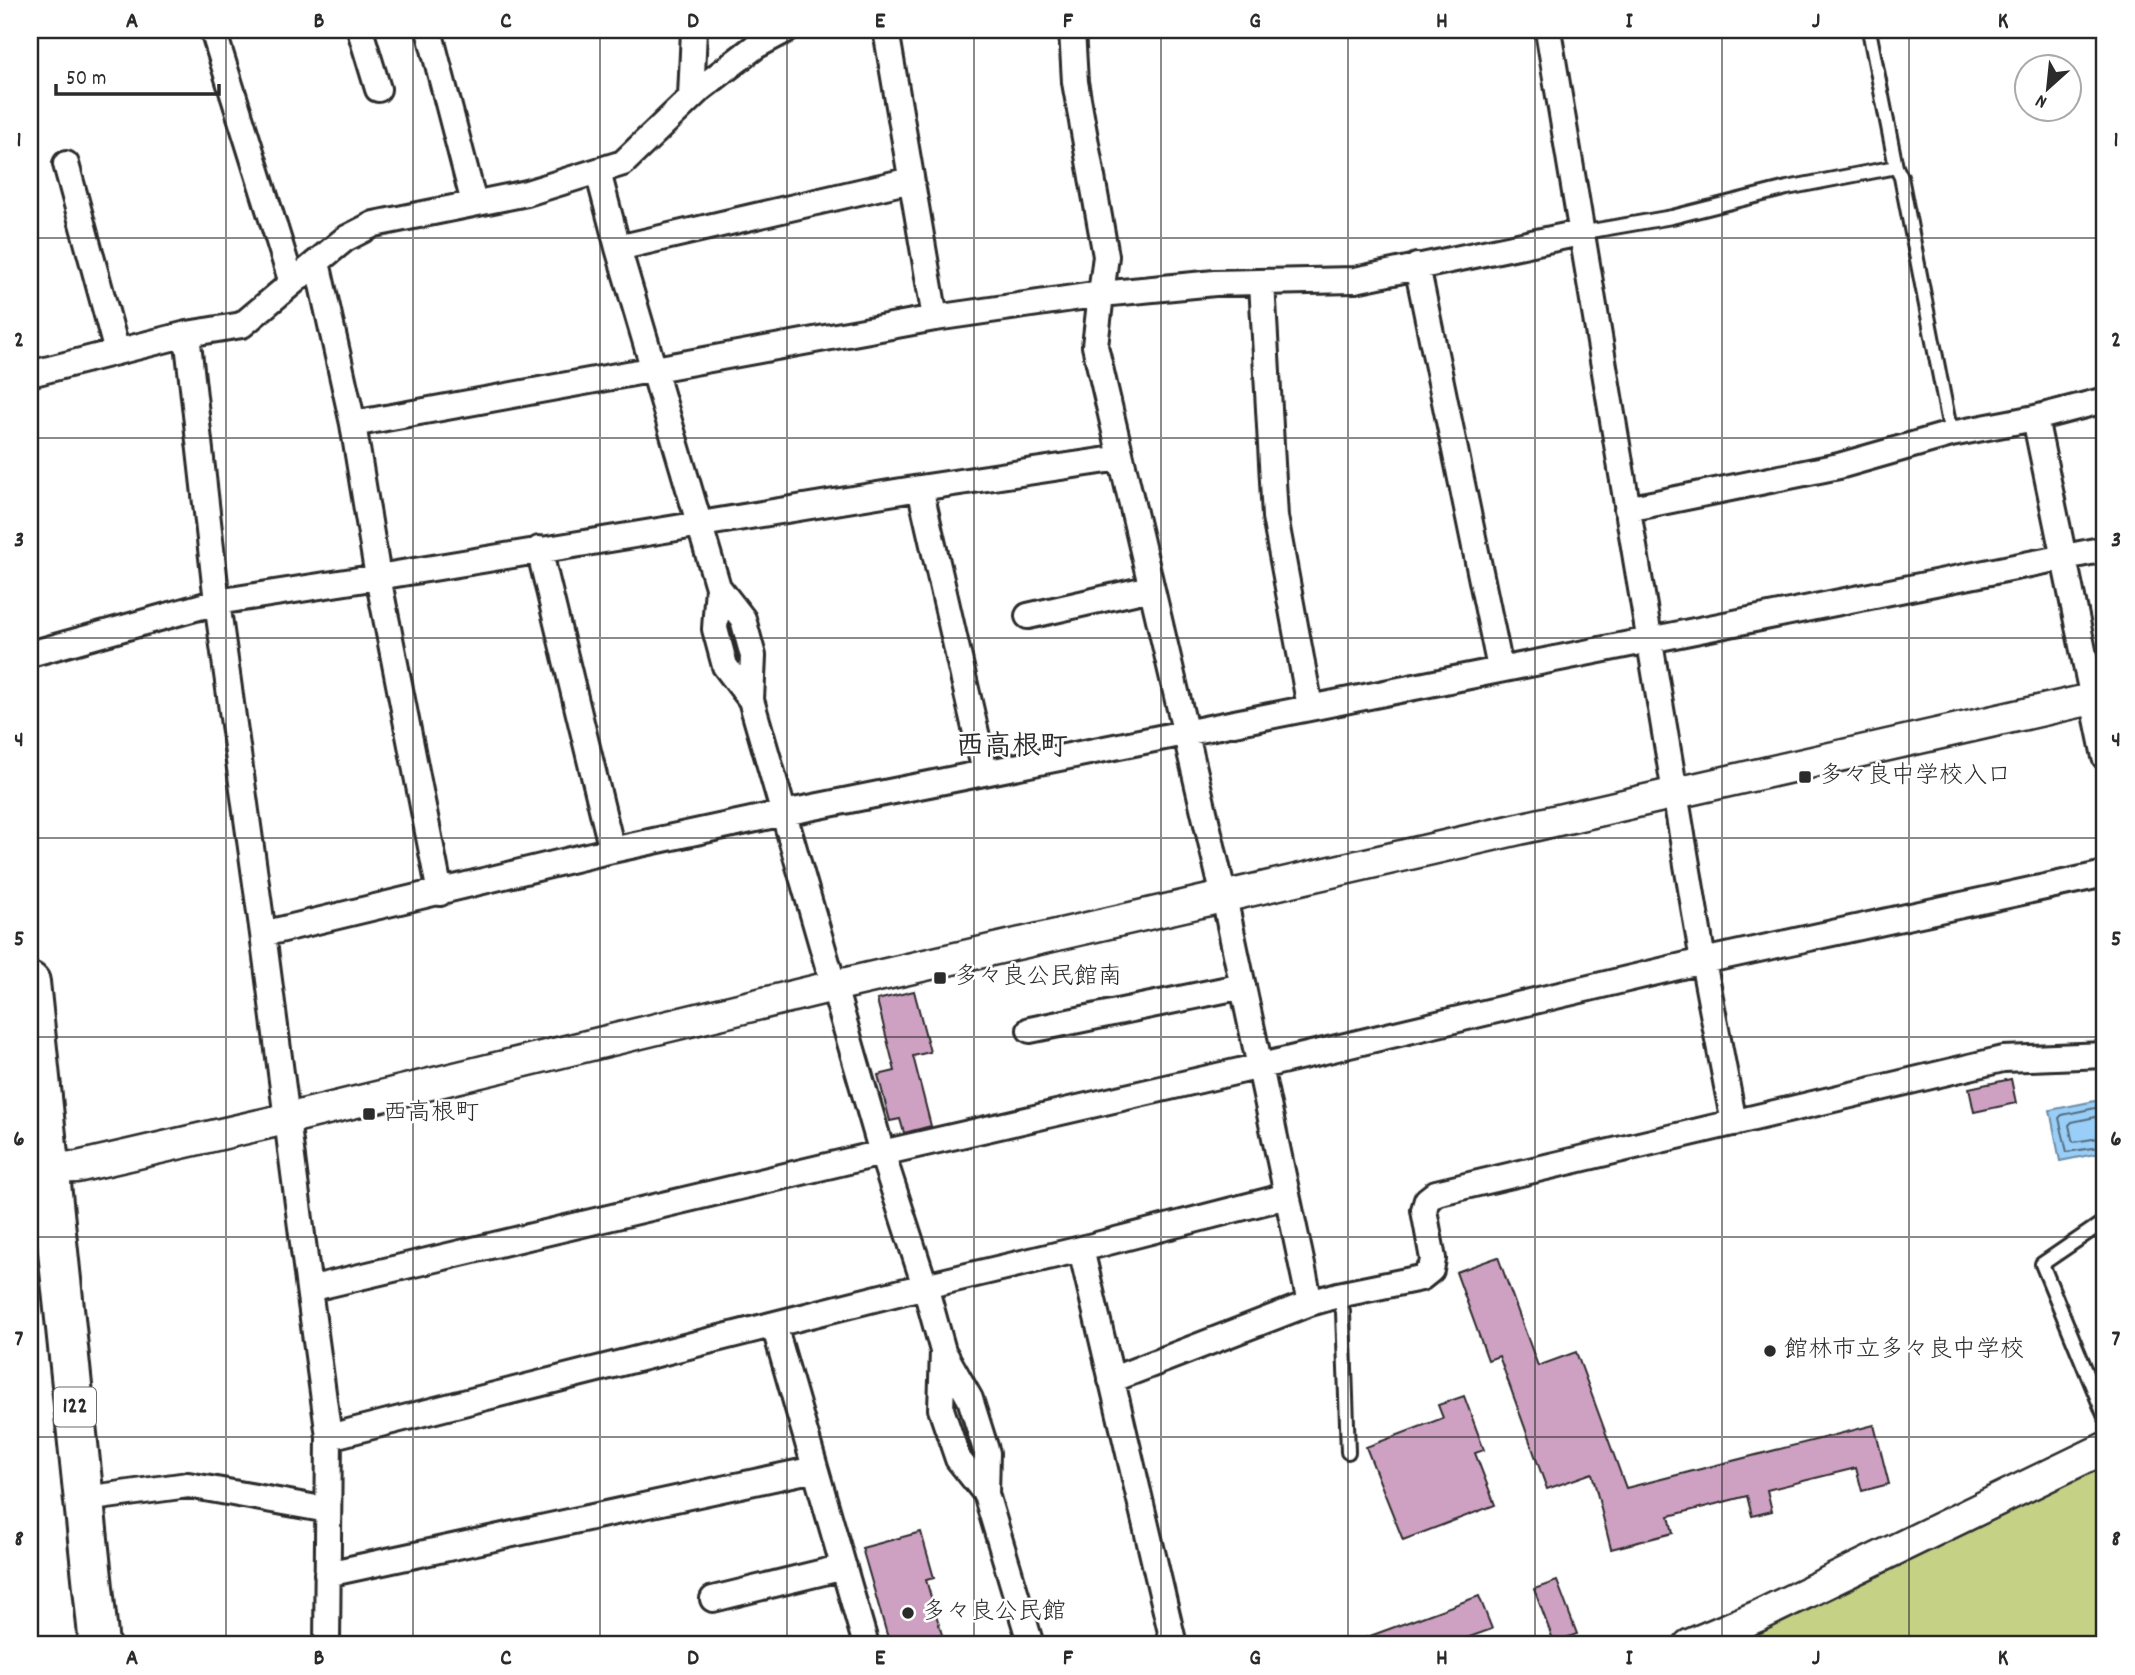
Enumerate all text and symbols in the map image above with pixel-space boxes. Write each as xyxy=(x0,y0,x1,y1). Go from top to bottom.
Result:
text: A xyxy=(126,6,138,39)
text: B xyxy=(314,6,325,39)
text: C xyxy=(500,6,512,39)
text: D xyxy=(687,6,699,39)
text: E xyxy=(875,6,886,39)
text: F xyxy=(1063,6,1074,39)
text: G xyxy=(1249,6,1261,39)
text: H xyxy=(1436,6,1448,39)
text: I xyxy=(1625,6,1633,39)
text: J xyxy=(1812,6,1820,39)
text: K xyxy=(1998,6,2009,39)
scale bar xyxy=(56,52,219,96)
north arrow xyxy=(2012,52,2082,122)
text: 50 m xyxy=(66,65,106,95)
text: N xyxy=(2032,86,2052,114)
text: 1 xyxy=(16,125,22,158)
text: 1 xyxy=(2113,125,2119,158)
text: 2 xyxy=(14,325,24,358)
text: 2 xyxy=(2111,325,2121,358)
text: 3 xyxy=(14,525,24,558)
text: 3 xyxy=(2111,525,2121,558)
text: 4 xyxy=(14,725,24,758)
text: 4 xyxy=(2111,725,2121,758)
district label: 西高根町 xyxy=(956,729,1068,769)
place label: 多々良中学校入口 xyxy=(1819,760,2011,794)
marker: 多々良中学校入口 xyxy=(1797,769,1813,785)
text: 5 xyxy=(14,924,24,957)
text: 5 xyxy=(2111,924,2121,957)
place label: 多々良公民館南 xyxy=(954,961,1122,995)
marker: 多々良公民館南 xyxy=(932,970,948,986)
place label: 西高根町 xyxy=(383,1097,479,1131)
marker: 西高根町 xyxy=(361,1106,377,1122)
text: 6 xyxy=(13,1124,25,1157)
text: 6 xyxy=(2110,1124,2122,1157)
text: 7 xyxy=(15,1324,24,1357)
text: 7 xyxy=(2112,1324,2121,1357)
place label: 館林市立多々良中学校 xyxy=(1784,1334,2024,1368)
marker: 館林市立多々良中学校 xyxy=(1762,1343,1778,1359)
road number: 122 xyxy=(54,1388,96,1426)
text: 8 xyxy=(14,1524,24,1557)
text: 8 xyxy=(2111,1524,2121,1557)
place label: 多々良公民館 xyxy=(922,1596,1066,1630)
marker: 多々良公民館 xyxy=(900,1605,916,1621)
text: A xyxy=(126,1643,138,1675)
text: B xyxy=(314,1643,325,1675)
text: C xyxy=(500,1643,512,1675)
text: D xyxy=(687,1643,699,1675)
text: E xyxy=(875,1643,886,1675)
text: F xyxy=(1063,1643,1074,1675)
text: G xyxy=(1249,1643,1261,1675)
text: H xyxy=(1436,1643,1448,1675)
text: I xyxy=(1625,1643,1633,1675)
text: J xyxy=(1812,1643,1820,1675)
text: K xyxy=(1998,1643,2009,1675)

